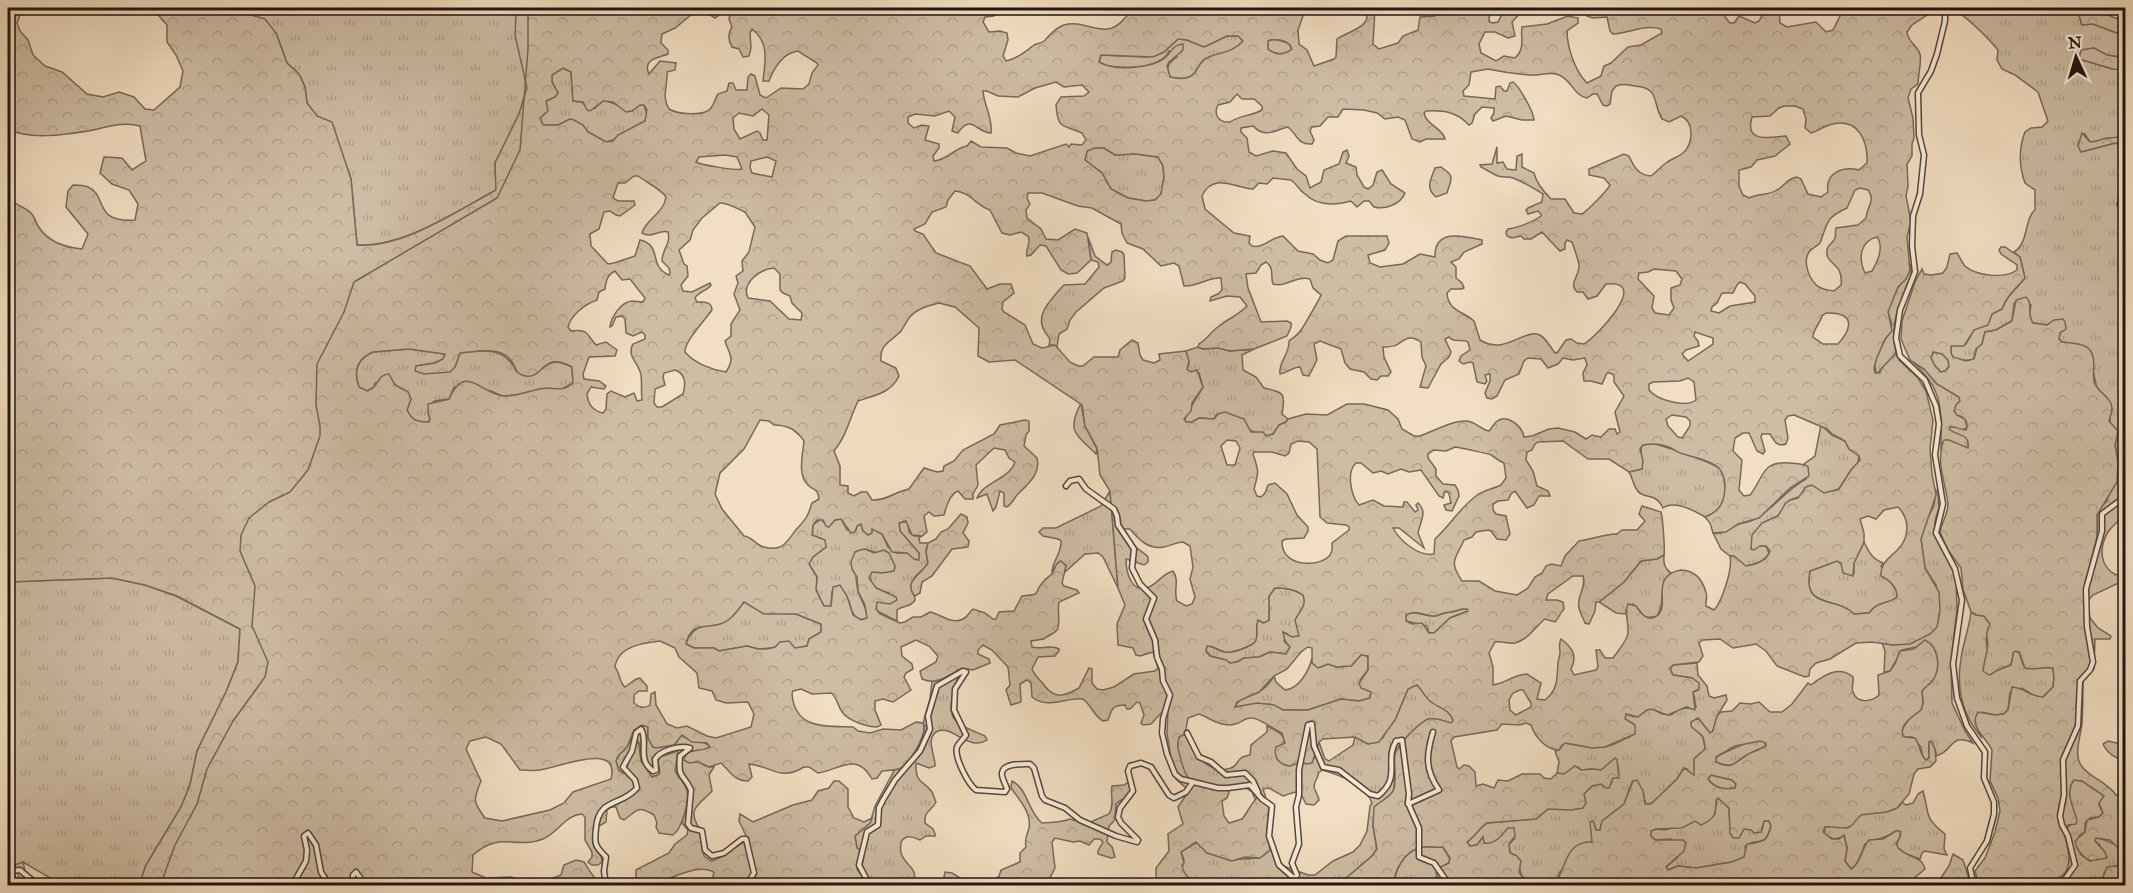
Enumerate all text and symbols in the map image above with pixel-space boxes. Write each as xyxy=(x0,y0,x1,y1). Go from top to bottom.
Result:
north arrow xyxy=(2046,27,2106,87)
text: N xyxy=(2068,33,2083,52)

